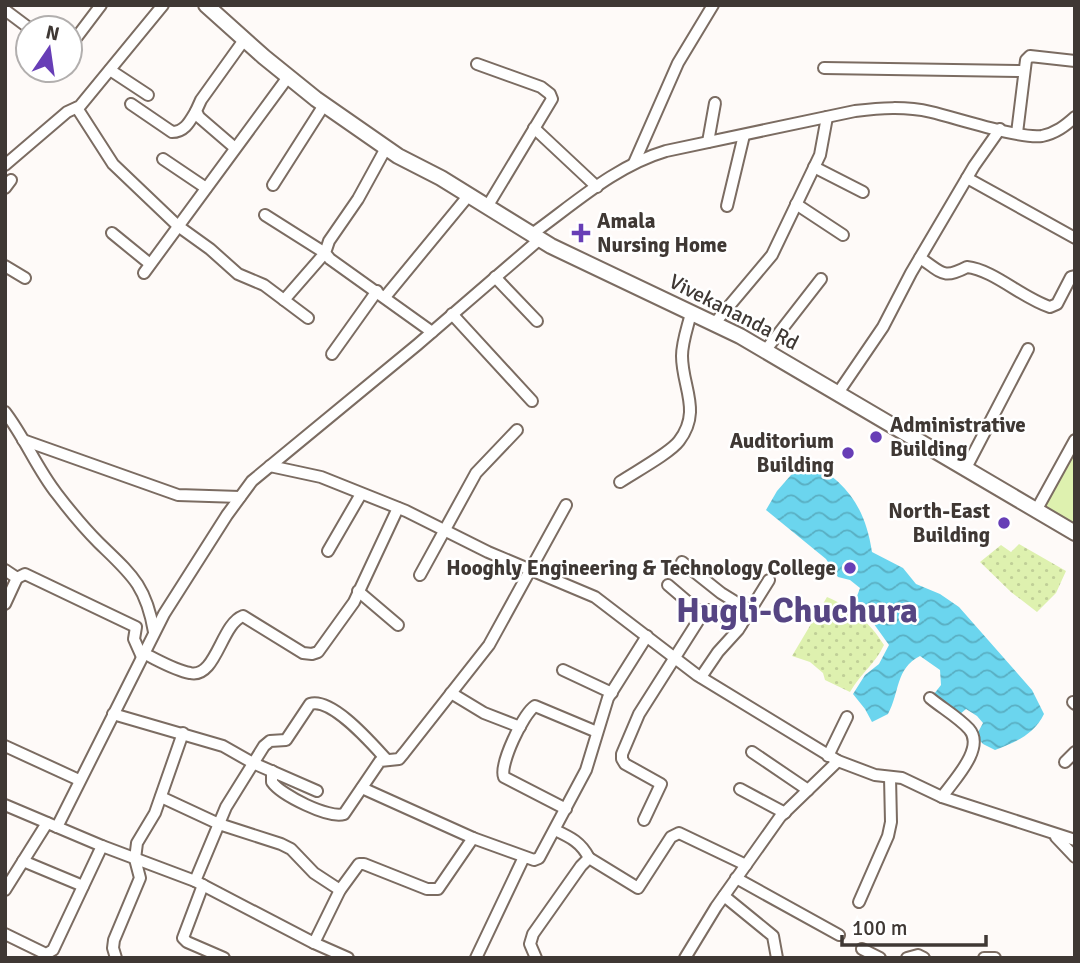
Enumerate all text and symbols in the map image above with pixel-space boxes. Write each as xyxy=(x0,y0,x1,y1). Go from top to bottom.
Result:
north arrow xyxy=(14,14,84,84)
text: N xyxy=(43,20,62,47)
place label: Amala Nursing Home xyxy=(597,208,727,258)
marker: Amala Nursing Home xyxy=(571,223,591,243)
street label: Vivekananda Rd xyxy=(665,268,803,356)
place label: Administrative Building xyxy=(890,412,1026,462)
place label: Auditorium Building xyxy=(730,428,834,478)
marker: Administrative Building xyxy=(868,429,884,445)
marker: Auditorium Building xyxy=(840,445,856,461)
place label: North-East Building xyxy=(888,498,990,548)
marker: North-East Building xyxy=(996,515,1012,531)
place label: Hooghly Engineering & Technology College xyxy=(446,555,836,581)
marker: Hooghly Engineering & Technology College xyxy=(842,560,858,576)
district label: Hugli-Chuchura xyxy=(676,589,918,632)
scale bar xyxy=(842,904,986,948)
text: 100 m xyxy=(852,915,907,941)

